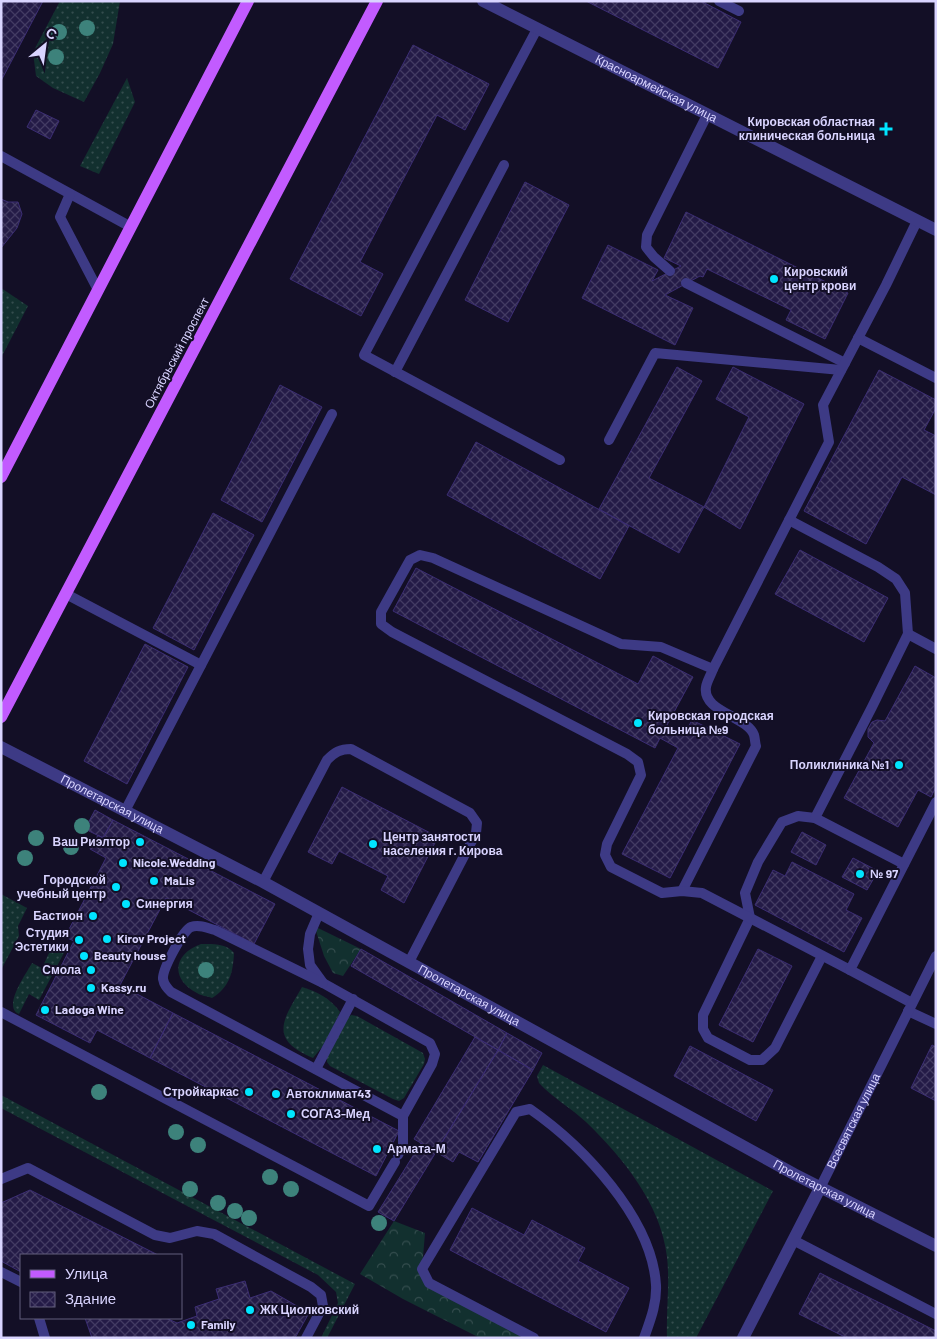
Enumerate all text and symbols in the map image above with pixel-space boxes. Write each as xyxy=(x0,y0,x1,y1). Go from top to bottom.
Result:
north arrow xyxy=(20,20,70,70)
text: С xyxy=(43,23,60,43)
street label: Красноармейская улица xyxy=(593,51,720,124)
place label: Кировская областная клиническая больница xyxy=(739,114,875,143)
marker: Кировская областная клиническая больница xyxy=(879,122,893,136)
place label: Кировский центр крови xyxy=(784,264,856,293)
marker: Кировский центр крови xyxy=(768,273,780,285)
street label: Октябрьский проспект xyxy=(141,294,212,411)
place label: Кировская городская больница №9 xyxy=(648,708,774,737)
marker: Кировская городская больница №9 xyxy=(632,717,644,729)
place label: Поликлиника №1 xyxy=(790,757,889,771)
marker: Поликлиника №1 xyxy=(893,759,905,771)
street label: Пролетарская улица xyxy=(59,771,167,836)
place label: Центр занятости населения г. Кирова xyxy=(383,829,503,858)
place label: Ваш Риэлтор xyxy=(53,834,130,849)
marker: Ваш Риэлтор xyxy=(134,836,146,848)
marker: Центр занятости населения г. Кирова xyxy=(367,838,379,850)
place label: Nicole.Wedding xyxy=(133,855,216,869)
marker: Nicole.Wedding xyxy=(117,857,129,869)
place label: № 97 xyxy=(870,866,898,880)
marker: № 97 xyxy=(854,868,866,880)
place label: Городской учебный центр xyxy=(17,872,106,901)
place label: MaLis xyxy=(164,873,195,887)
marker: MaLis xyxy=(148,875,160,887)
marker: Городской учебный центр xyxy=(110,881,122,893)
place label: Синергия xyxy=(136,896,193,911)
marker: Синергия xyxy=(120,898,132,910)
place label: Бастион xyxy=(33,908,83,922)
marker: Бастион xyxy=(87,910,99,922)
place label: Студия Эстетики xyxy=(15,925,69,953)
place label: Kirov Project xyxy=(117,931,186,945)
marker: Kirov Project xyxy=(101,933,113,945)
marker: Студия Эстетики xyxy=(73,934,85,946)
place label: Beauty house xyxy=(94,948,167,962)
marker: Beauty house xyxy=(78,950,90,962)
street label: Пролетарская улица xyxy=(416,961,523,1028)
place label: Смола xyxy=(42,962,81,976)
marker: Смола xyxy=(85,964,97,976)
place label: Kassy.ru xyxy=(101,980,146,994)
marker: Kassy.ru xyxy=(85,982,97,994)
place label: Ladoga Wine xyxy=(55,1002,124,1016)
marker: Ladoga Wine xyxy=(39,1004,51,1016)
street label: Всесвятская улица xyxy=(823,1070,883,1171)
place label: Стройкаркас xyxy=(163,1084,239,1099)
marker: Стройкаркас xyxy=(243,1086,255,1098)
place label: Автоклимат43 xyxy=(286,1086,371,1100)
marker: Автоклимат43 xyxy=(270,1088,282,1100)
place label: СОГАЗ-Мед xyxy=(301,1106,371,1121)
marker: СОГАЗ-Мед xyxy=(285,1108,297,1120)
place label: Армата-М xyxy=(387,1141,446,1156)
marker: Армата-М xyxy=(371,1143,383,1155)
street label: Пролетарская улица xyxy=(771,1156,879,1221)
legend xyxy=(20,1254,182,1319)
text: Улица xyxy=(65,1264,108,1282)
text: Здание xyxy=(65,1289,116,1307)
place label: ЖК Циолковский xyxy=(259,1302,359,1317)
marker: ЖК Циолковский xyxy=(244,1304,256,1316)
place label: Family xyxy=(201,1317,236,1331)
marker: Family xyxy=(185,1319,197,1331)

